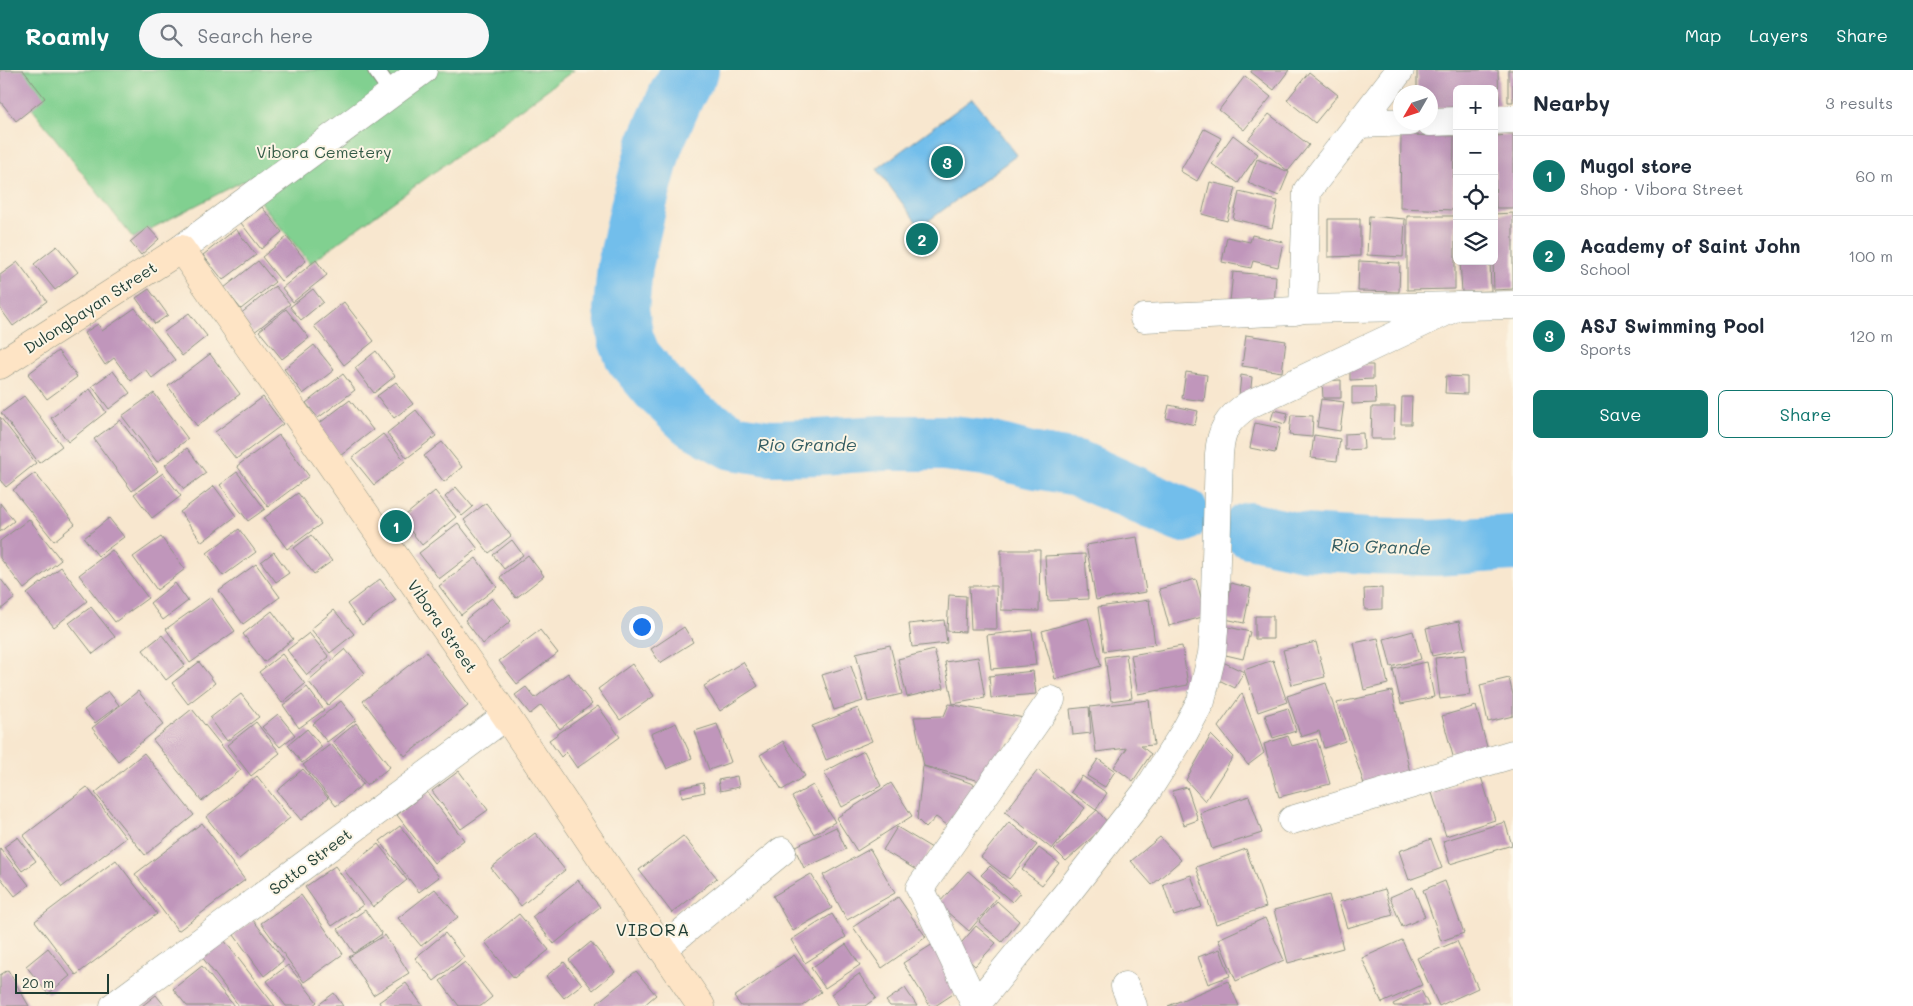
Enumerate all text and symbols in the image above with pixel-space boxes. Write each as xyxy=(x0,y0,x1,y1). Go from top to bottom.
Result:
search box xyxy=(139,13,489,58)
text: Roamly xyxy=(25,20,109,51)
icon: search xyxy=(157,21,185,49)
text: Search here xyxy=(197,23,313,48)
text: Map xyxy=(1685,23,1721,47)
text: Layers xyxy=(1749,23,1808,47)
text: Share xyxy=(1836,23,1888,47)
north arrow xyxy=(1393,85,1438,130)
map controls xyxy=(1453,85,1498,265)
button: + xyxy=(1453,85,1498,130)
text: Nearby xyxy=(1533,89,1610,116)
text: 3 results xyxy=(1825,92,1893,113)
button: − xyxy=(1453,130,1498,175)
park label: Vibora Cemetery xyxy=(256,141,392,162)
pin: 3 xyxy=(931,143,963,181)
text: Mugol store xyxy=(1580,153,1692,178)
text: 1 xyxy=(1545,165,1553,186)
text: 60 m xyxy=(1856,165,1893,186)
button: locate xyxy=(1453,175,1498,220)
text: Shop · Vibora Street xyxy=(1580,178,1744,199)
pin: 2 xyxy=(906,220,938,258)
button: layers xyxy=(1453,220,1498,265)
text: Academy of Saint John xyxy=(1580,233,1801,258)
text: 2 xyxy=(1545,245,1553,266)
text: 100 m xyxy=(1848,245,1893,266)
street label: Dulongbayan Street xyxy=(19,256,161,358)
text: School xyxy=(1580,258,1630,279)
text: ASJ Swimming Pool xyxy=(1580,313,1764,338)
text: 3 xyxy=(1544,325,1554,346)
text: 120 m xyxy=(1849,325,1893,346)
text: Sports xyxy=(1580,338,1631,359)
button: Save xyxy=(1533,390,1708,438)
button: Share xyxy=(1718,390,1893,438)
water label: Rio Grande xyxy=(757,432,857,456)
pin: 1 xyxy=(380,507,412,545)
water label: Rio Grande xyxy=(1331,532,1431,560)
street label: Vibora Street xyxy=(403,575,483,677)
your location xyxy=(629,614,655,640)
street label: Sotto Street xyxy=(264,823,356,899)
district label: VIBORA xyxy=(616,917,690,941)
scale bar xyxy=(15,971,109,994)
text: 20 m xyxy=(22,973,54,992)

